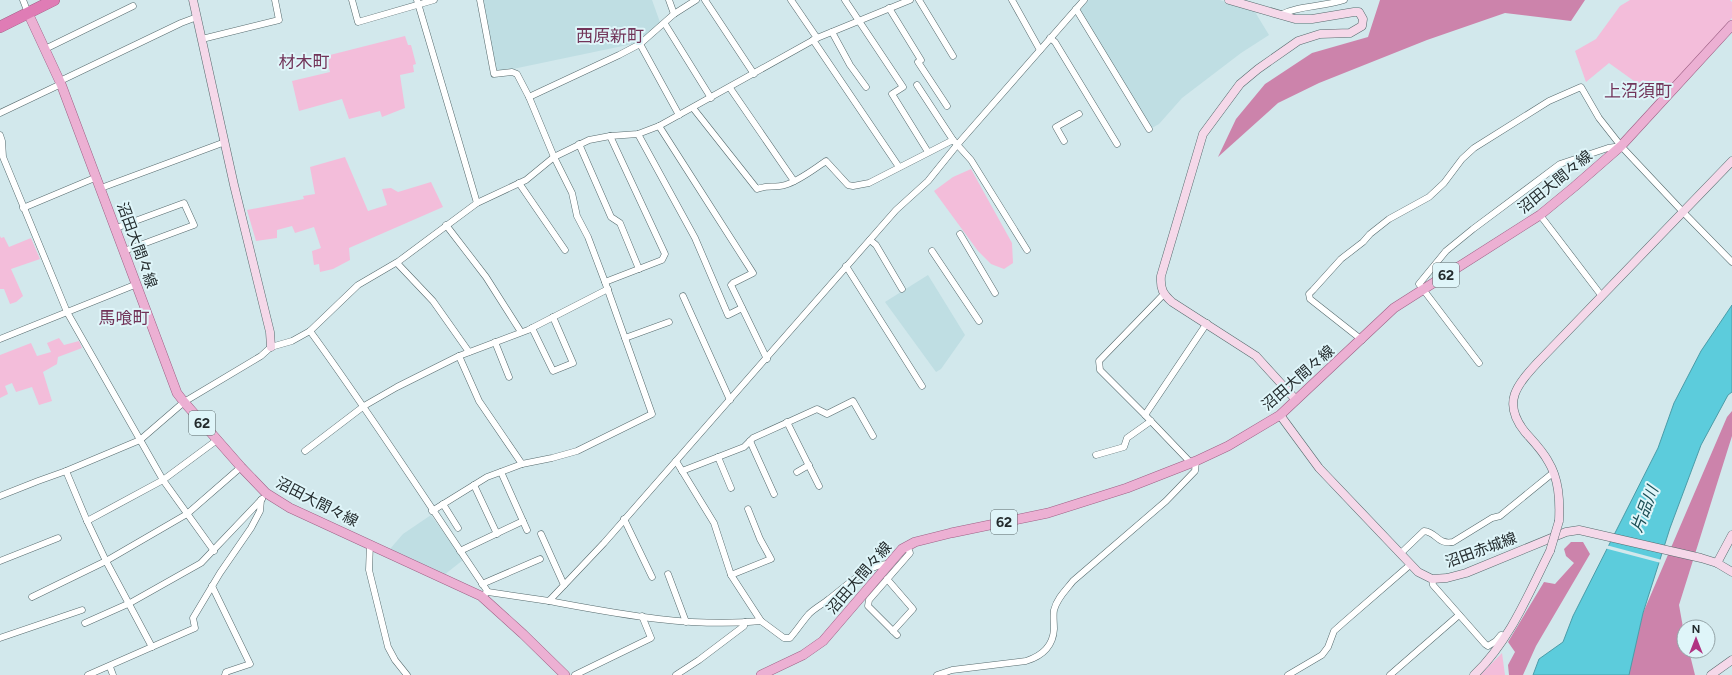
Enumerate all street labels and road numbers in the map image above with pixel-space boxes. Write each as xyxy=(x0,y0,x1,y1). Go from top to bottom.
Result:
street label: 沼田大間々線 xyxy=(1514,147,1596,217)
street label: 沼田大間々線 xyxy=(113,200,161,290)
road number: 62 xyxy=(1433,263,1459,287)
street label: 沼田大間々線 xyxy=(1258,342,1338,414)
road number: 62 xyxy=(189,411,215,435)
street label: 沼田大間々線 xyxy=(273,474,361,530)
road number: 62 xyxy=(991,510,1017,534)
street label: 沼田赤城線 xyxy=(1443,529,1519,571)
street label: 沼田大間々線 xyxy=(823,538,895,618)

